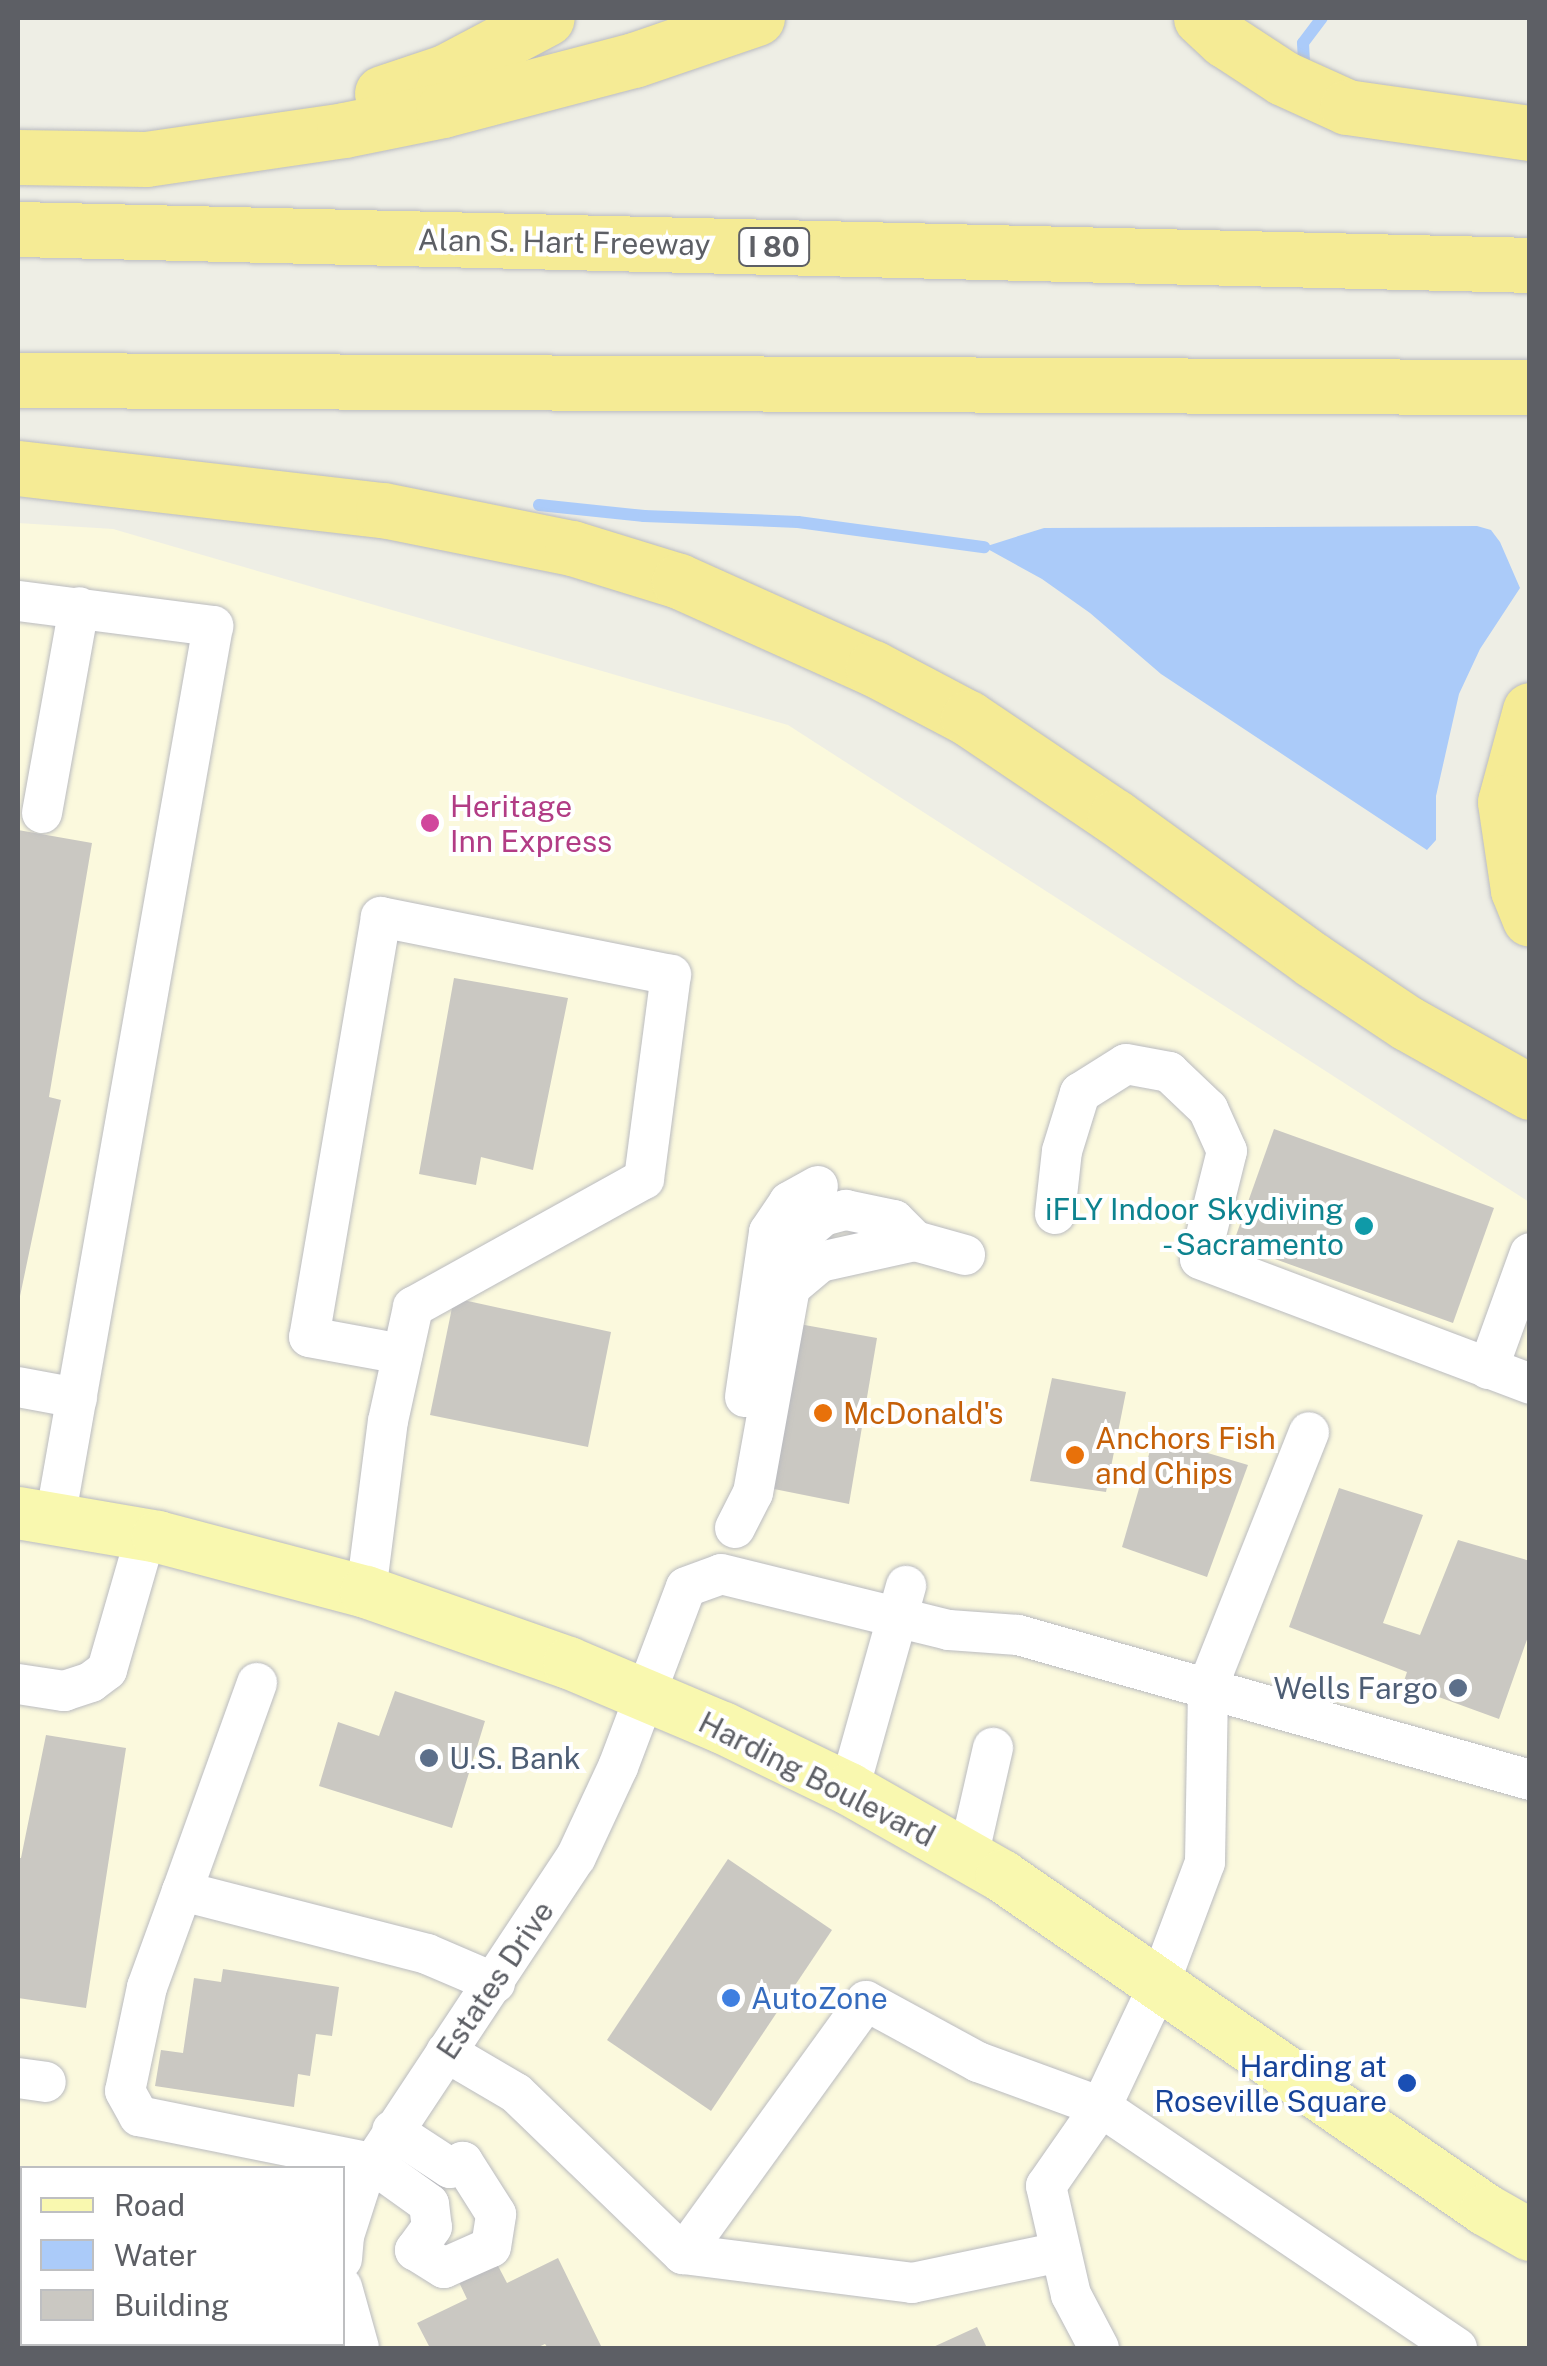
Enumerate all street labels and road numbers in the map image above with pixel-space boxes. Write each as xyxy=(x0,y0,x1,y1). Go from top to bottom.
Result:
street label: Alan S. Hart Freeway xyxy=(417,221,711,263)
road number: I 80 xyxy=(736,224,812,270)
street label: Harding Boulevard xyxy=(693,1704,941,1854)
street label: Estates Drive xyxy=(429,1894,561,2066)

